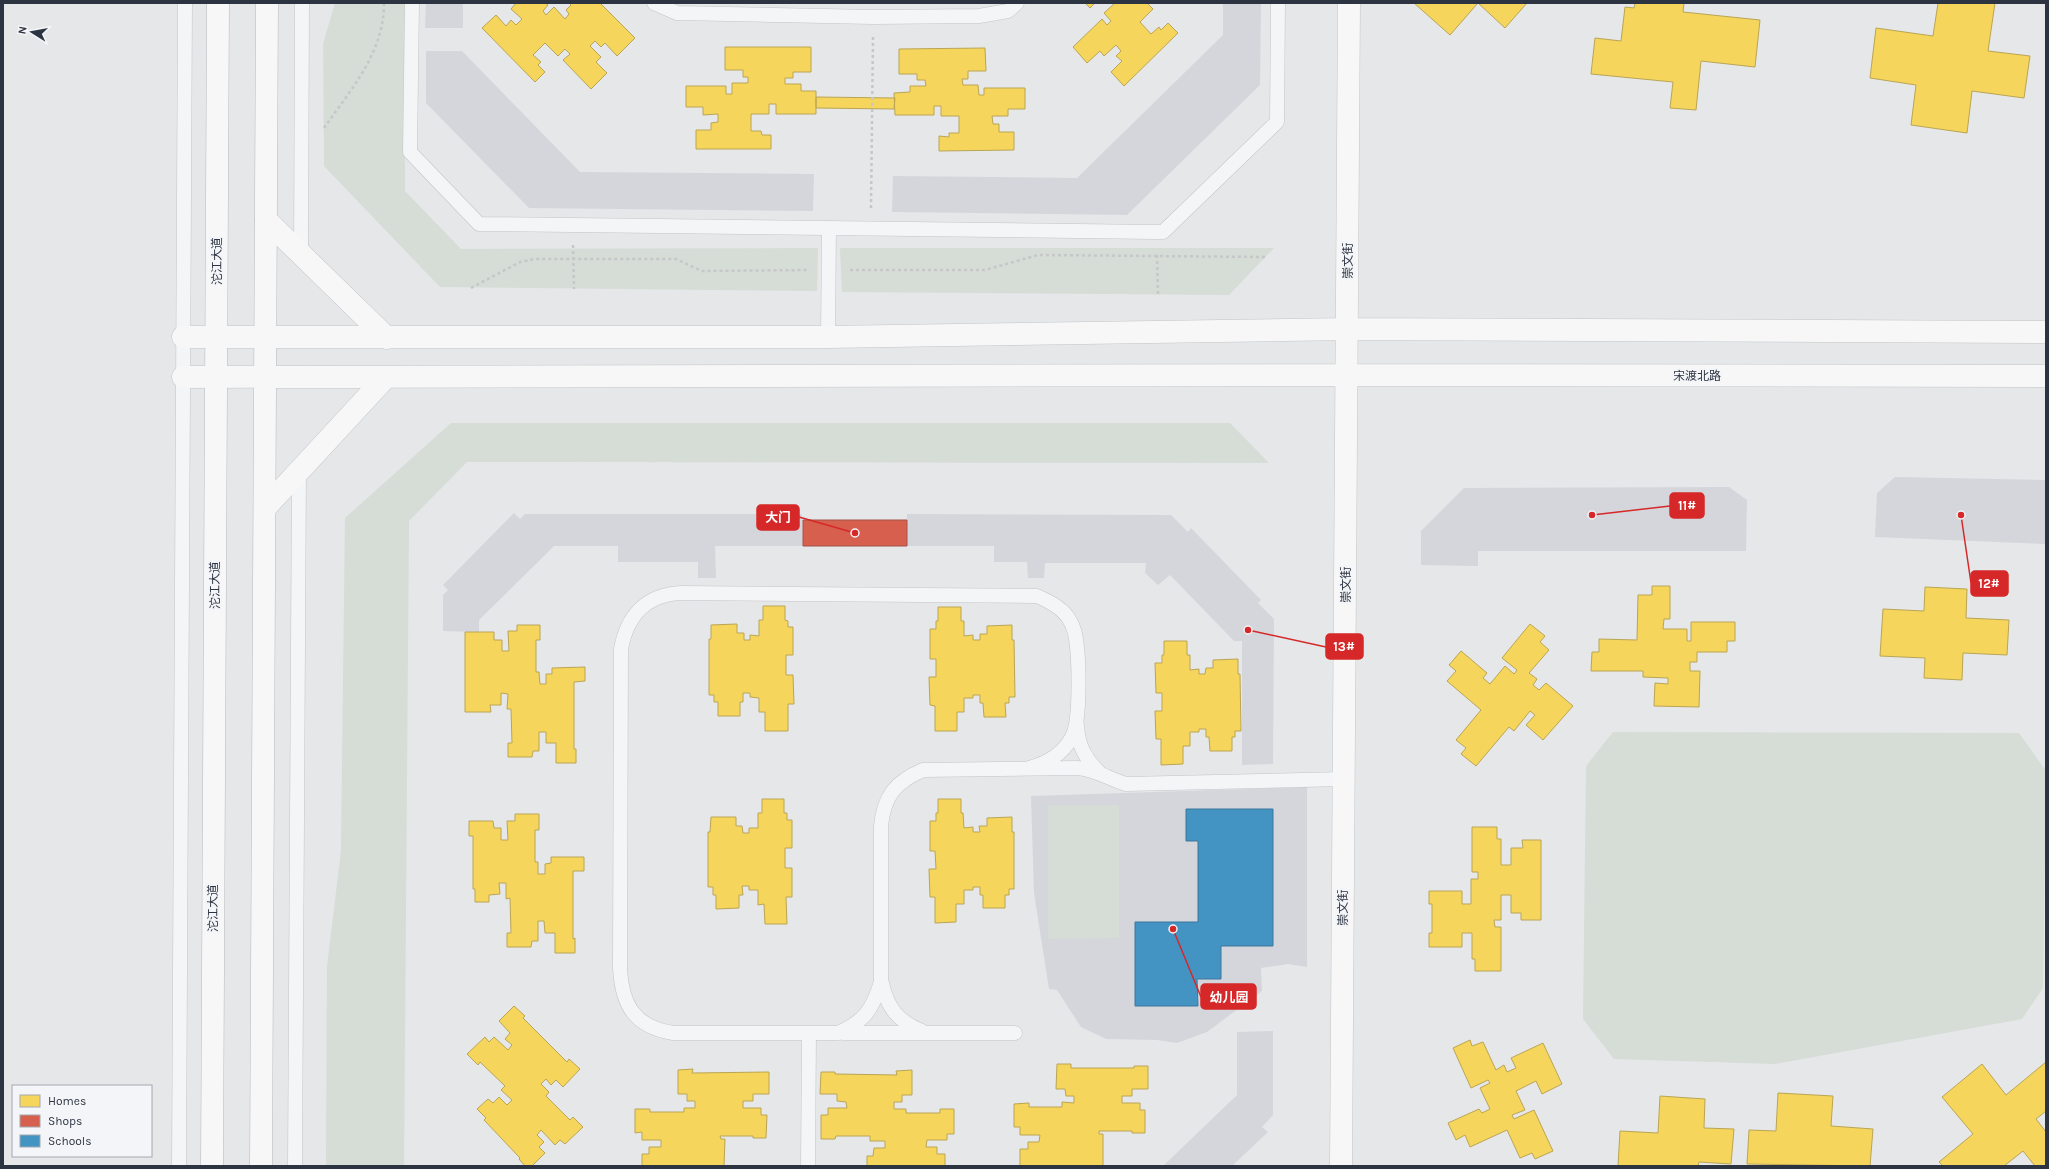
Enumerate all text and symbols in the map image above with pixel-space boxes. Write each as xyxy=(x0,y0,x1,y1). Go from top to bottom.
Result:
north arrow xyxy=(12,12,52,52)
text: N xyxy=(16,25,30,35)
street label: 沱江大道 xyxy=(210,237,224,285)
street label: 崇文街 xyxy=(1341,243,1355,279)
street label: 宋渡北路 xyxy=(1673,369,1721,383)
callout: 11# xyxy=(1670,493,1704,518)
text: 11# xyxy=(1678,498,1696,513)
callout: 大门 xyxy=(757,505,799,530)
text: 大门 xyxy=(765,510,791,525)
street label: 沱江大道 xyxy=(208,561,222,609)
street label: 崇文街 xyxy=(1339,567,1353,603)
callout: 12# xyxy=(1971,571,2008,596)
text: 12# xyxy=(1978,576,2000,591)
callout: 13# xyxy=(1326,634,1363,659)
text: 13# xyxy=(1333,639,1355,654)
street label: 沱江大道 xyxy=(206,884,220,932)
street label: 崇文街 xyxy=(1336,890,1350,926)
callout: 幼儿园 xyxy=(1201,984,1256,1009)
text: 幼儿园 xyxy=(1209,990,1249,1005)
legend xyxy=(12,1085,152,1157)
text: Homes xyxy=(48,1094,86,1108)
text: Shops xyxy=(48,1114,82,1128)
text: Schools xyxy=(48,1134,91,1148)

